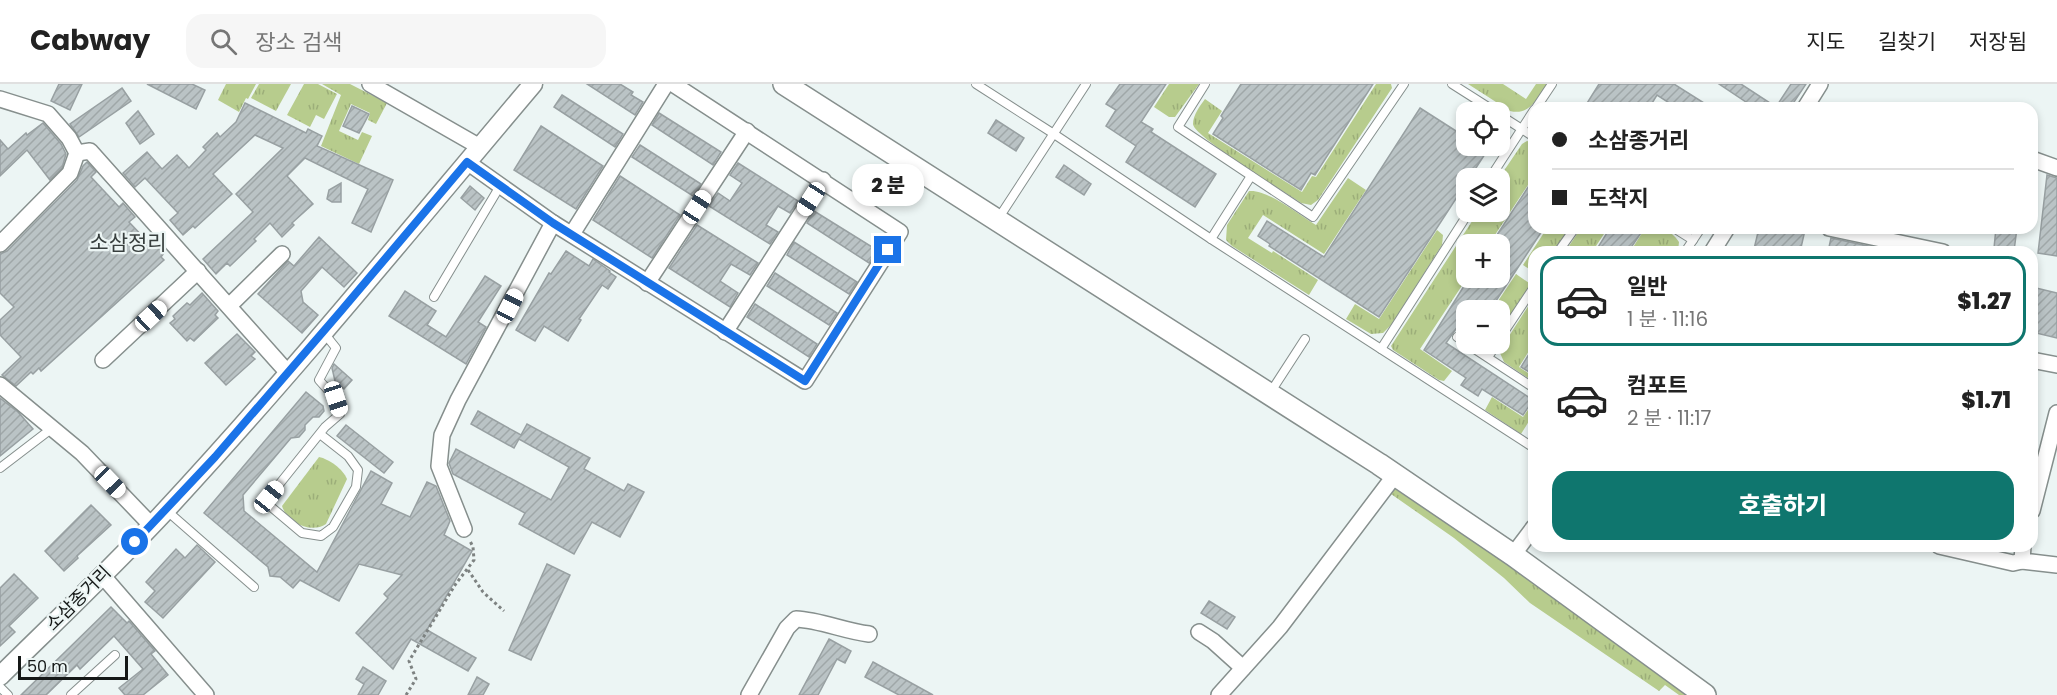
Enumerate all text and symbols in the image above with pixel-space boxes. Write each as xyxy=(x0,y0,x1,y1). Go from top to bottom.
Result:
search box xyxy=(186,14,606,68)
text: Cabway xyxy=(30,21,150,60)
icon: search xyxy=(207,25,240,58)
text: 장소 검색 xyxy=(255,27,342,58)
text: 지도 xyxy=(1806,27,1845,56)
text: 길찾기 xyxy=(1878,27,1936,56)
text: 저장됨 xyxy=(1969,27,2027,56)
map controls xyxy=(1456,102,1510,354)
button: locate xyxy=(1456,102,1510,156)
text: 소삼종거리 xyxy=(1588,125,1689,156)
callout: 2 분 xyxy=(852,163,924,205)
button: layers xyxy=(1456,168,1510,222)
text: 2 분 xyxy=(871,171,905,199)
car xyxy=(794,179,828,219)
text: 도착지 xyxy=(1588,183,1649,214)
car xyxy=(680,187,714,227)
district label: 소삼정리 xyxy=(89,228,167,257)
button: + xyxy=(1456,234,1510,288)
route end xyxy=(874,236,901,263)
text: 일반 xyxy=(1627,271,1667,302)
icon: car xyxy=(1555,274,1609,328)
car xyxy=(494,286,526,326)
text: $1.27 xyxy=(1957,286,2011,317)
car xyxy=(132,297,170,335)
button: − xyxy=(1456,300,1510,354)
text: 1 분 · 11:16 xyxy=(1627,305,1708,333)
text: 컴포트 xyxy=(1627,370,1688,401)
icon: car xyxy=(1555,373,1609,427)
car xyxy=(322,379,350,419)
text: $1.71 xyxy=(1961,385,2011,416)
text: 2 분 · 11:17 xyxy=(1627,404,1712,432)
car xyxy=(91,463,129,501)
button: 호출하기 xyxy=(1552,471,2014,540)
car xyxy=(251,477,287,517)
route start xyxy=(121,528,148,555)
street label: 소삼종거리 xyxy=(40,560,116,636)
scale bar xyxy=(18,653,128,680)
text: 50 m xyxy=(27,655,68,678)

